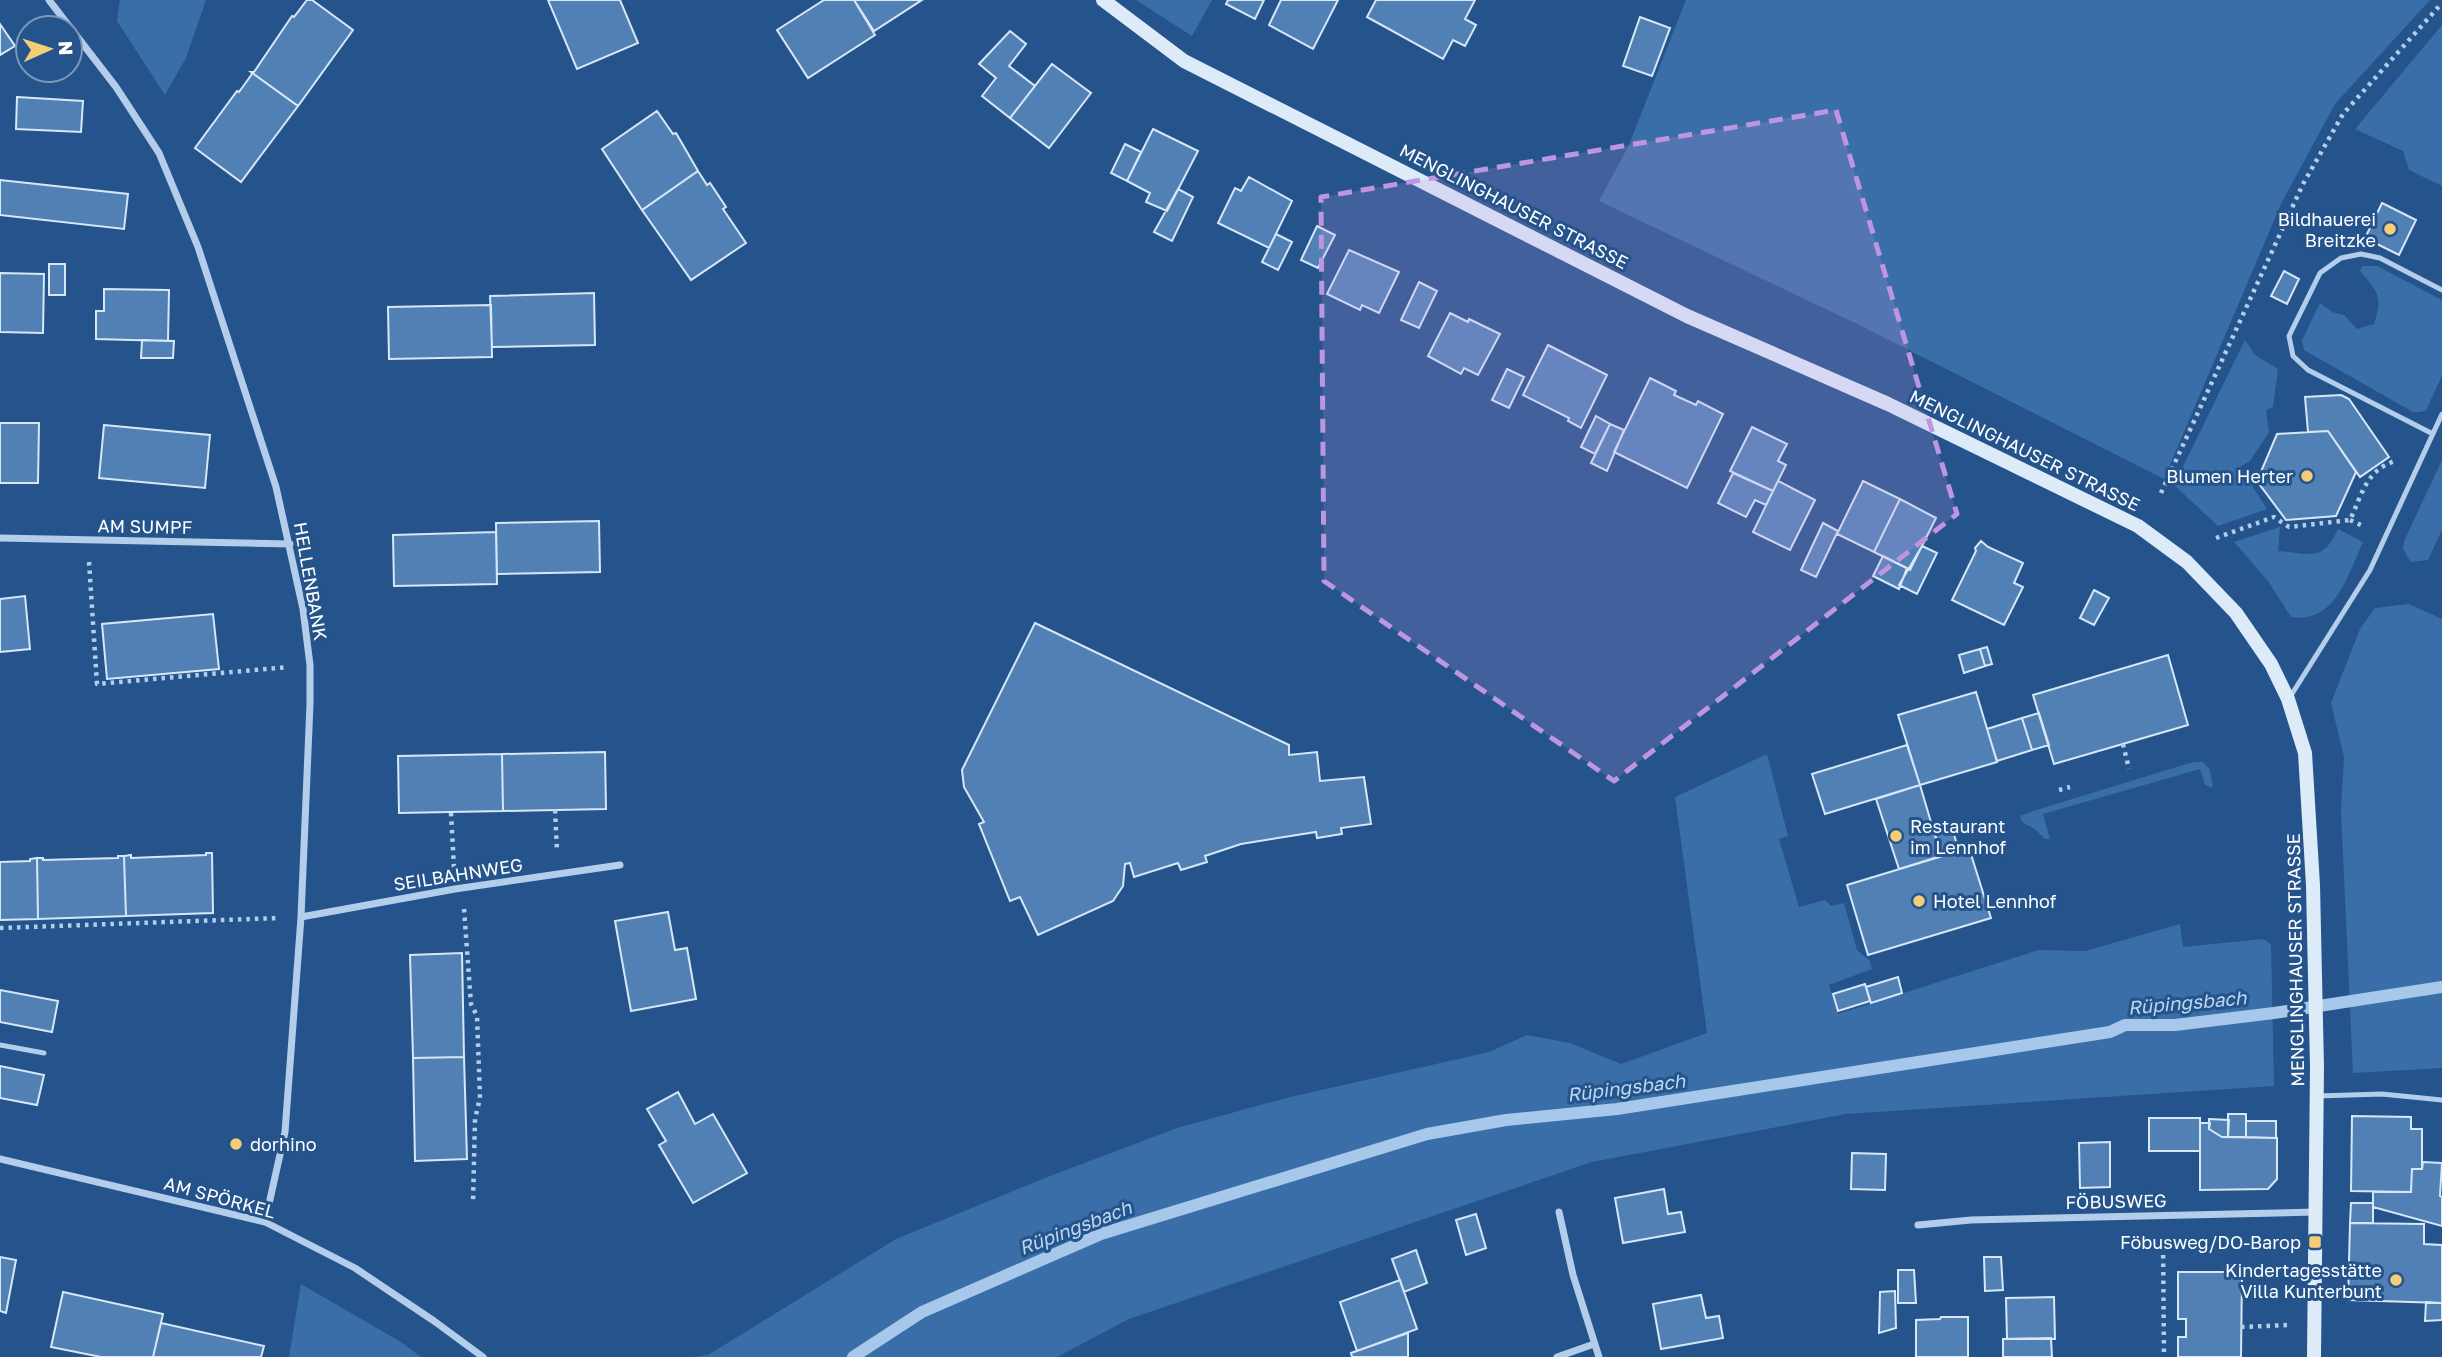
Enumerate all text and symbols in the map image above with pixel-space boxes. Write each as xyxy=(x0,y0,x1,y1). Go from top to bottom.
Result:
north arrow xyxy=(14,14,84,84)
text: N xyxy=(55,40,78,56)
street label: MENGLINGHAUSER STRASSE xyxy=(1396,139,1632,273)
place label: Bildhauerei Breitzke xyxy=(2278,208,2376,251)
marker: Bildhauerei Breitzke xyxy=(2382,221,2398,237)
street label: MENGLINGHAUSER STRASSE xyxy=(1906,385,2144,515)
place label: Blumen Herter xyxy=(2166,465,2293,487)
marker: Blumen Herter xyxy=(2299,468,2315,484)
street label: AM SUMPF xyxy=(97,514,193,538)
street label: HELLENBANK xyxy=(290,520,332,642)
place label: Restaurant im Lennhof xyxy=(1910,815,2007,858)
marker: Restaurant im Lennhof xyxy=(1888,828,1904,844)
street label: MENGLINGHAUSER STRASSE xyxy=(2282,833,2308,1087)
street label: SEILBAHNWEG xyxy=(392,853,524,895)
place label: Hotel Lennhof xyxy=(1933,890,2057,912)
marker: Hotel Lennhof xyxy=(1911,893,1927,909)
water label: Rüpingsbach xyxy=(2127,985,2248,1019)
water label: Rüpingsbach xyxy=(1566,1068,1688,1106)
place label: dorhino xyxy=(250,1133,317,1155)
marker: dorhino xyxy=(228,1136,244,1152)
street label: AM SPÖRKEL xyxy=(162,1172,278,1222)
street label: FÖBUSWEG xyxy=(2065,1189,2167,1213)
water label: Rüpingsbach xyxy=(1015,1195,1136,1259)
place label: Föbusweg/DO-Barop xyxy=(2120,1231,2301,1253)
marker: Föbusweg/DO-Barop xyxy=(2307,1234,2323,1250)
place label: Kindertagesstätte Villa Kunterbunt xyxy=(2225,1259,2382,1302)
marker: Kindertagesstätte Villa Kunterbunt xyxy=(2388,1272,2404,1288)

